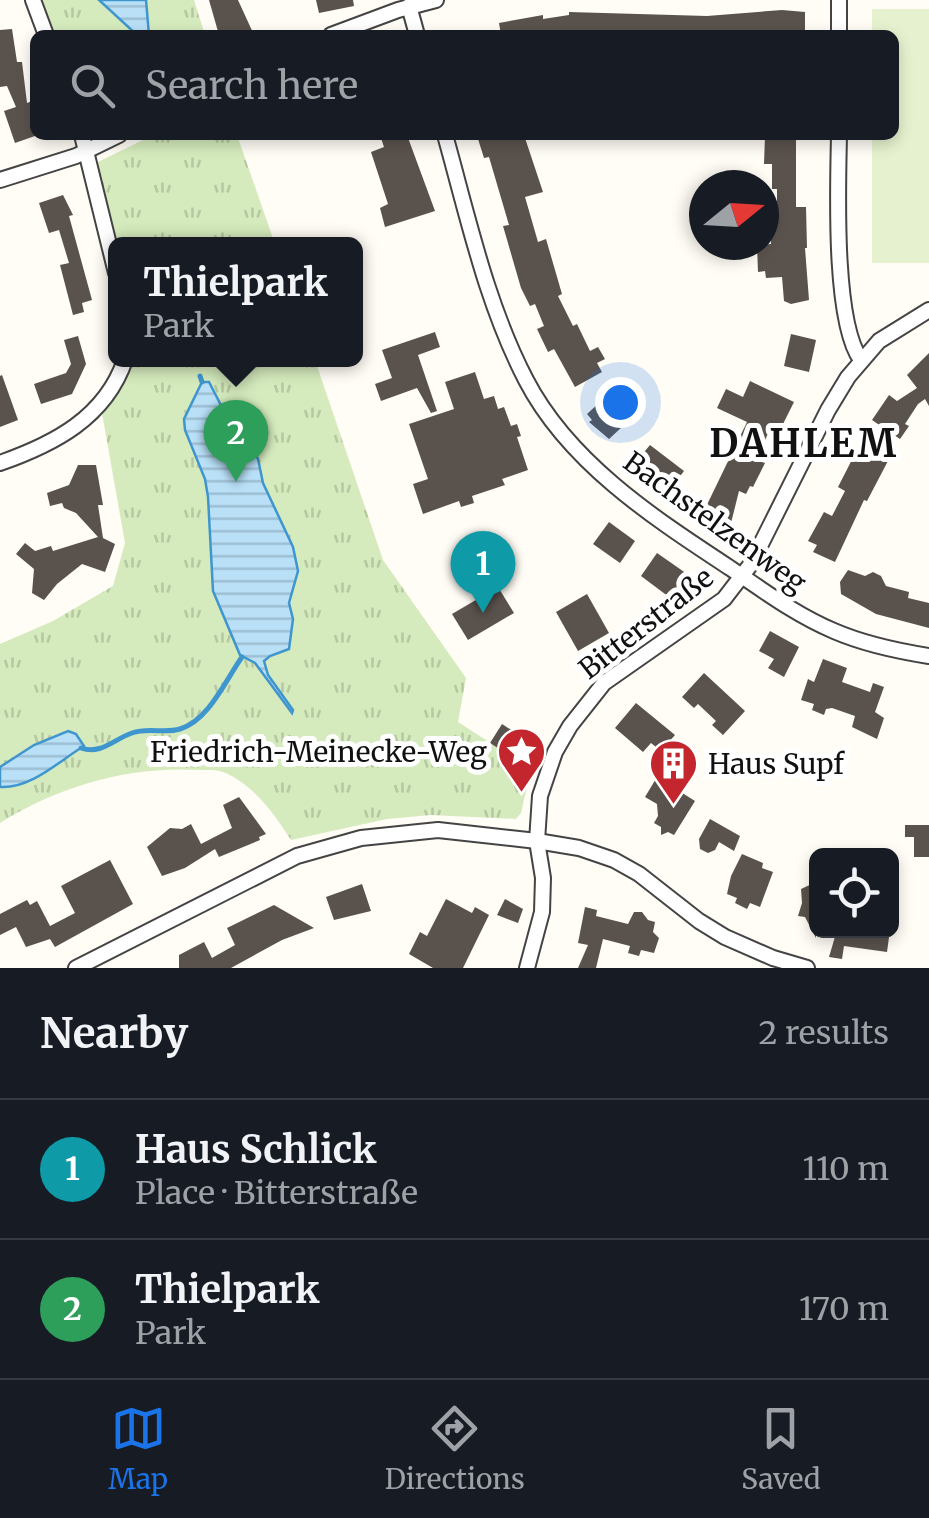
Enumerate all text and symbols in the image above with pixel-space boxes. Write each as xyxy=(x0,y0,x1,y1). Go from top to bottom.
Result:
search box xyxy=(30,30,899,140)
icon: search xyxy=(65,58,120,113)
text: Search here xyxy=(145,62,358,109)
north arrow xyxy=(689,170,779,260)
popup xyxy=(108,237,363,367)
text: Thielpark xyxy=(143,259,328,306)
text: Park xyxy=(143,306,214,346)
your location xyxy=(595,377,646,428)
pin: 2 xyxy=(204,400,268,482)
district label: DAHLEM xyxy=(709,420,899,467)
street label: Bachstelzenweg xyxy=(617,444,813,600)
pin: 1 xyxy=(450,530,516,613)
street label: Bitterstraße xyxy=(571,559,721,687)
place icon: Friedrich-Meinecke-Weg xyxy=(496,726,548,794)
place label: Friedrich-Meinecke-Weg xyxy=(150,734,487,770)
building icon: Haus Supf xyxy=(647,738,699,806)
place label: Haus Supf xyxy=(708,746,845,782)
map controls xyxy=(809,848,899,938)
button: locate xyxy=(809,848,899,938)
text: Nearby xyxy=(40,1007,188,1059)
text: 2 results xyxy=(758,1013,889,1053)
text: Haus Schlick xyxy=(135,1126,377,1173)
text: 1 xyxy=(65,1149,80,1189)
text: 110 m xyxy=(802,1149,889,1189)
text: Place · Bitterstraße xyxy=(135,1173,418,1213)
text: Thielpark xyxy=(135,1266,320,1313)
text: 2 xyxy=(63,1289,82,1329)
text: 170 m xyxy=(799,1289,889,1329)
text: Park xyxy=(135,1313,206,1353)
tab: Map xyxy=(108,1401,168,1497)
tab: Directions xyxy=(385,1401,525,1497)
tab: Saved xyxy=(741,1401,821,1497)

